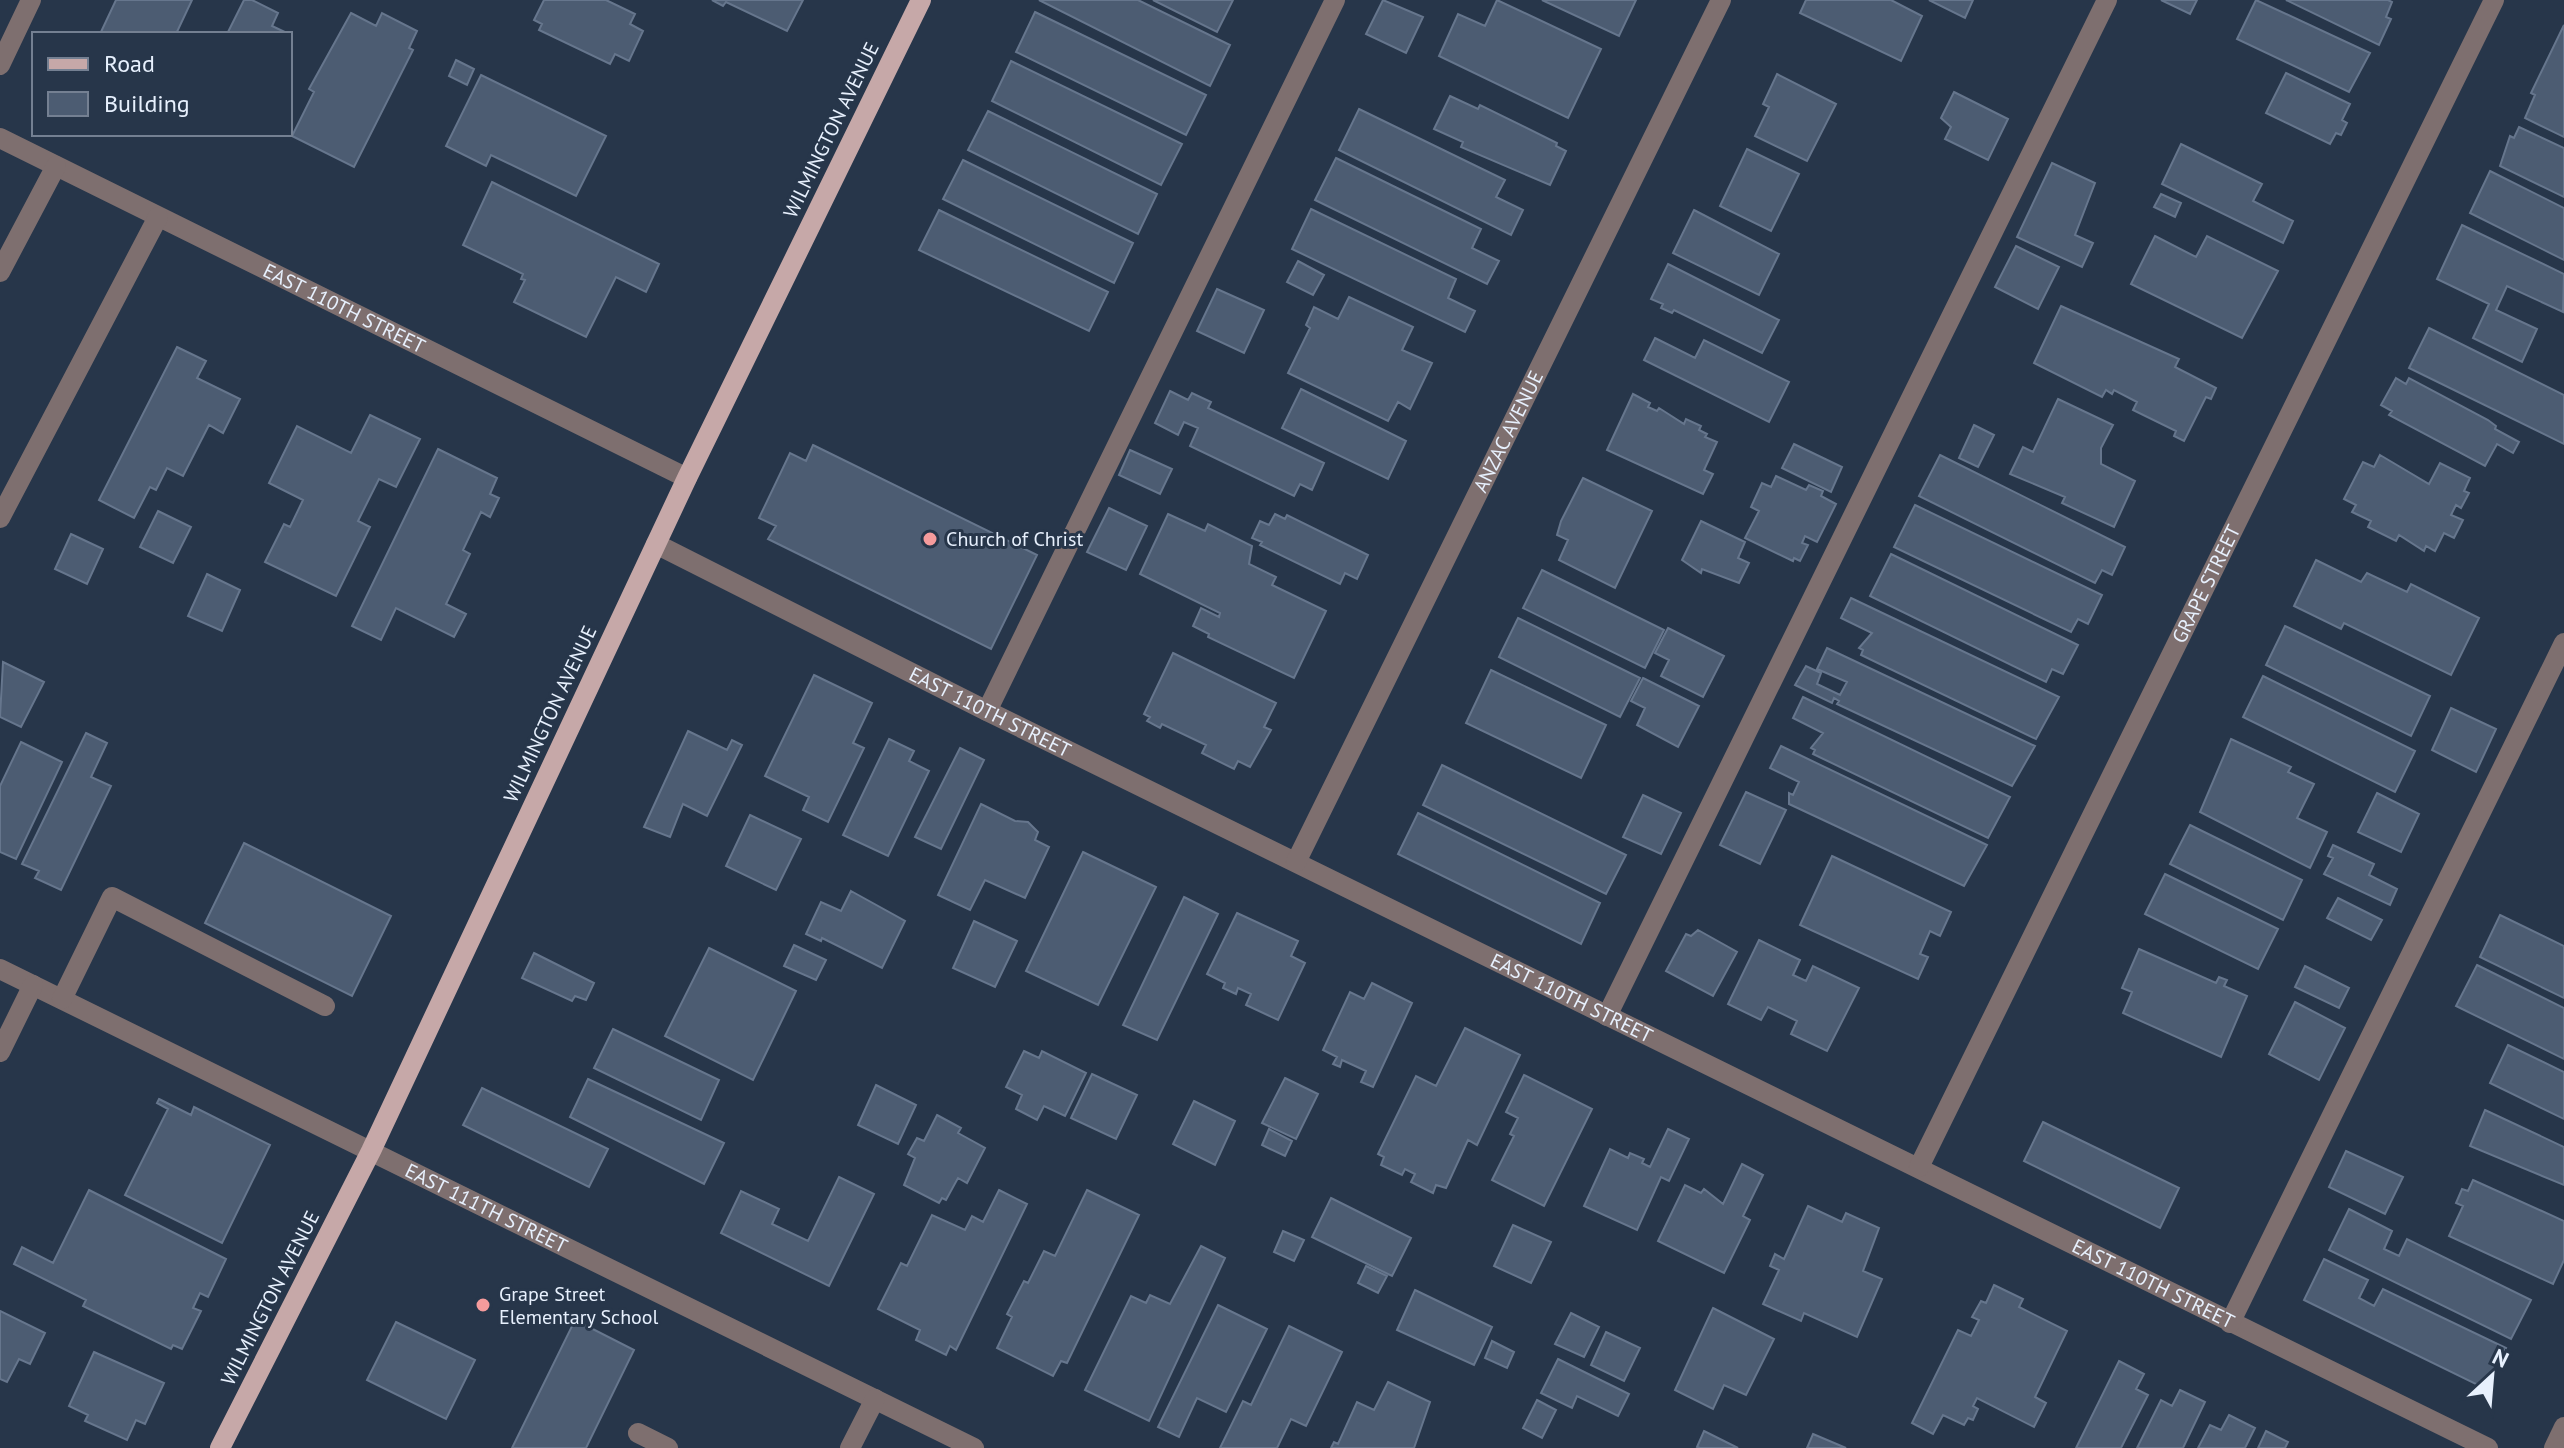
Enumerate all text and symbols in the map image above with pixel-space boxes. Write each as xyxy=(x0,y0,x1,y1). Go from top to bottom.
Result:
legend xyxy=(32,32,292,136)
street label: WILMINGTON AVENUE xyxy=(777,38,885,222)
text: Road xyxy=(104,48,155,79)
text: Building xyxy=(104,88,190,119)
street label: EAST 110TH STREET xyxy=(259,257,429,359)
street label: ANZAC AVENUE xyxy=(1467,366,1549,497)
street label: GRAPE STREET xyxy=(2166,520,2246,647)
place label: Church of Christ xyxy=(946,526,1083,552)
marker: Church of Christ xyxy=(921,530,939,548)
street label: WILMINGTON AVENUE xyxy=(498,621,602,807)
street label: EAST 110TH STREET xyxy=(905,661,1075,763)
street label: EAST 110TH STREET xyxy=(1486,947,1657,1049)
street label: EAST 111TH STREET xyxy=(401,1157,572,1259)
street label: WILMINGTON AVENUE xyxy=(215,1206,325,1390)
street label: EAST 110TH STREET xyxy=(2068,1233,2239,1334)
place label: Grape Street Elementary School xyxy=(499,1281,659,1330)
marker: Grape Street Elementary School xyxy=(474,1296,492,1314)
north arrow xyxy=(2452,1336,2532,1416)
text: N xyxy=(2488,1342,2513,1374)

